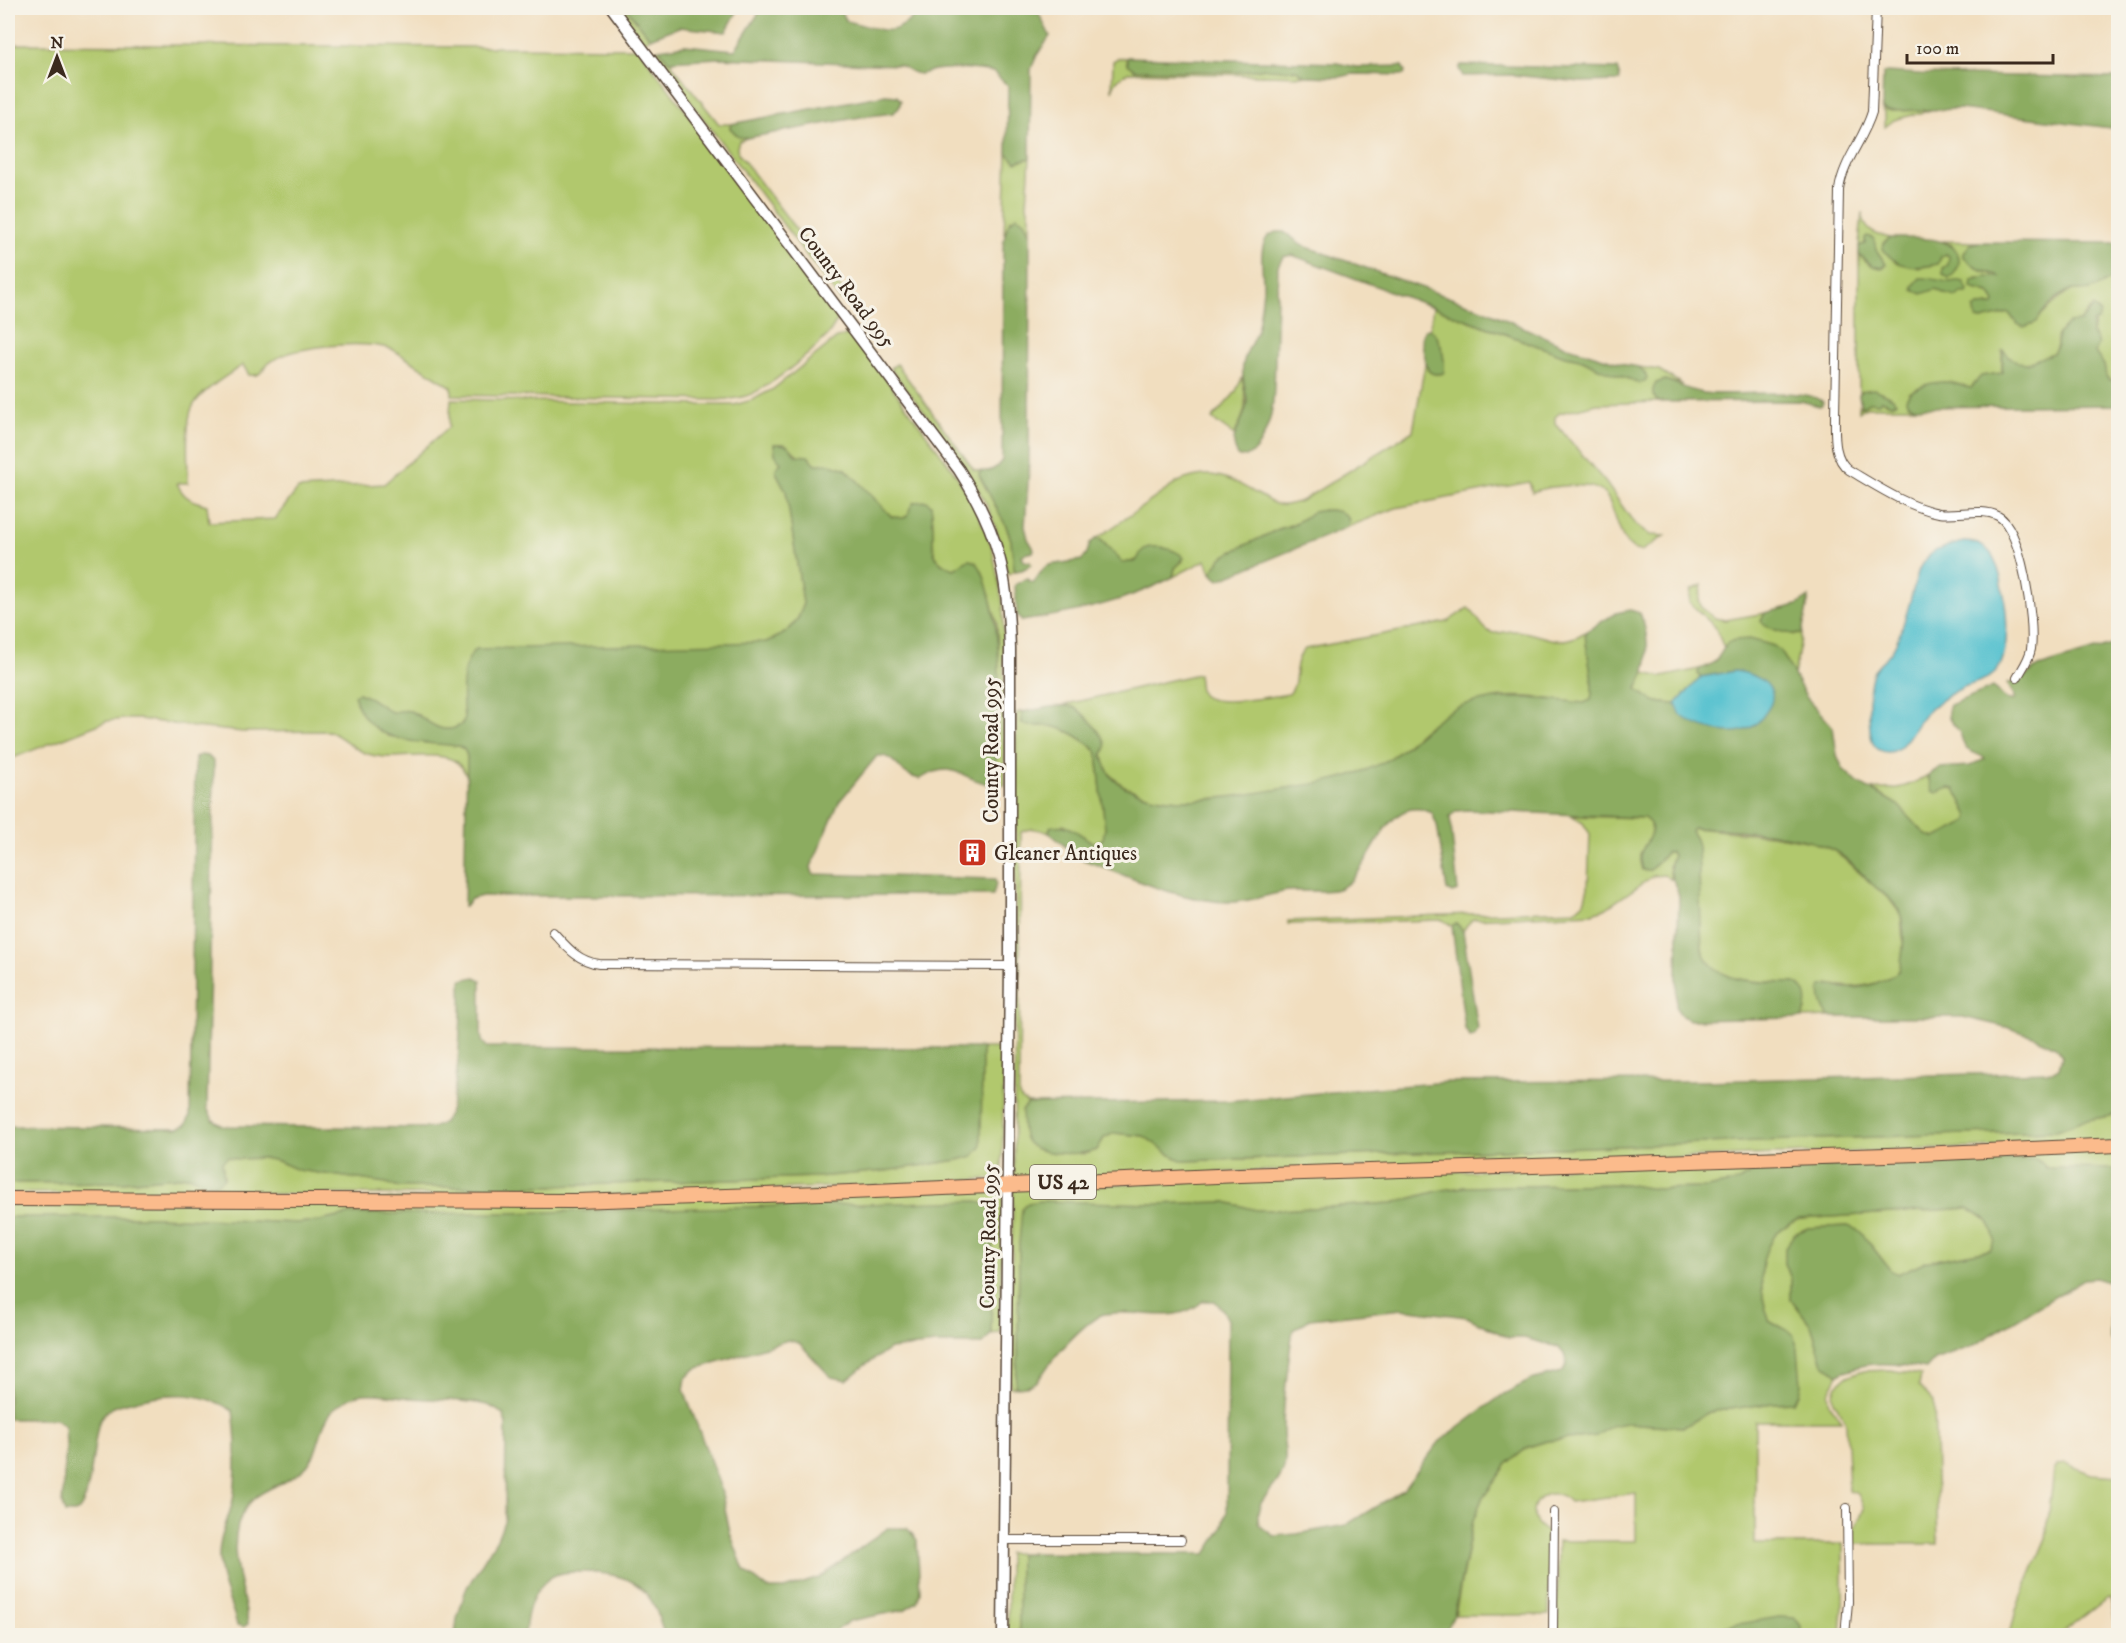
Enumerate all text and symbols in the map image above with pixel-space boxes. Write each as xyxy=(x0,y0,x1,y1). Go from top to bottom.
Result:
north arrow xyxy=(27,27,87,87)
scale bar xyxy=(1907,27,2052,65)
text: N xyxy=(50,33,64,53)
text: 100 m xyxy=(1916,38,1959,60)
street label: County Road 995 xyxy=(792,222,900,354)
street label: County Road 995 xyxy=(979,677,1005,823)
building icon: Gleaner Antiques xyxy=(957,837,989,869)
place label: Gleaner Antiques xyxy=(994,841,1137,867)
street label: County Road 995 xyxy=(975,1163,1003,1309)
road number: US 42 xyxy=(1030,1165,1096,1199)

